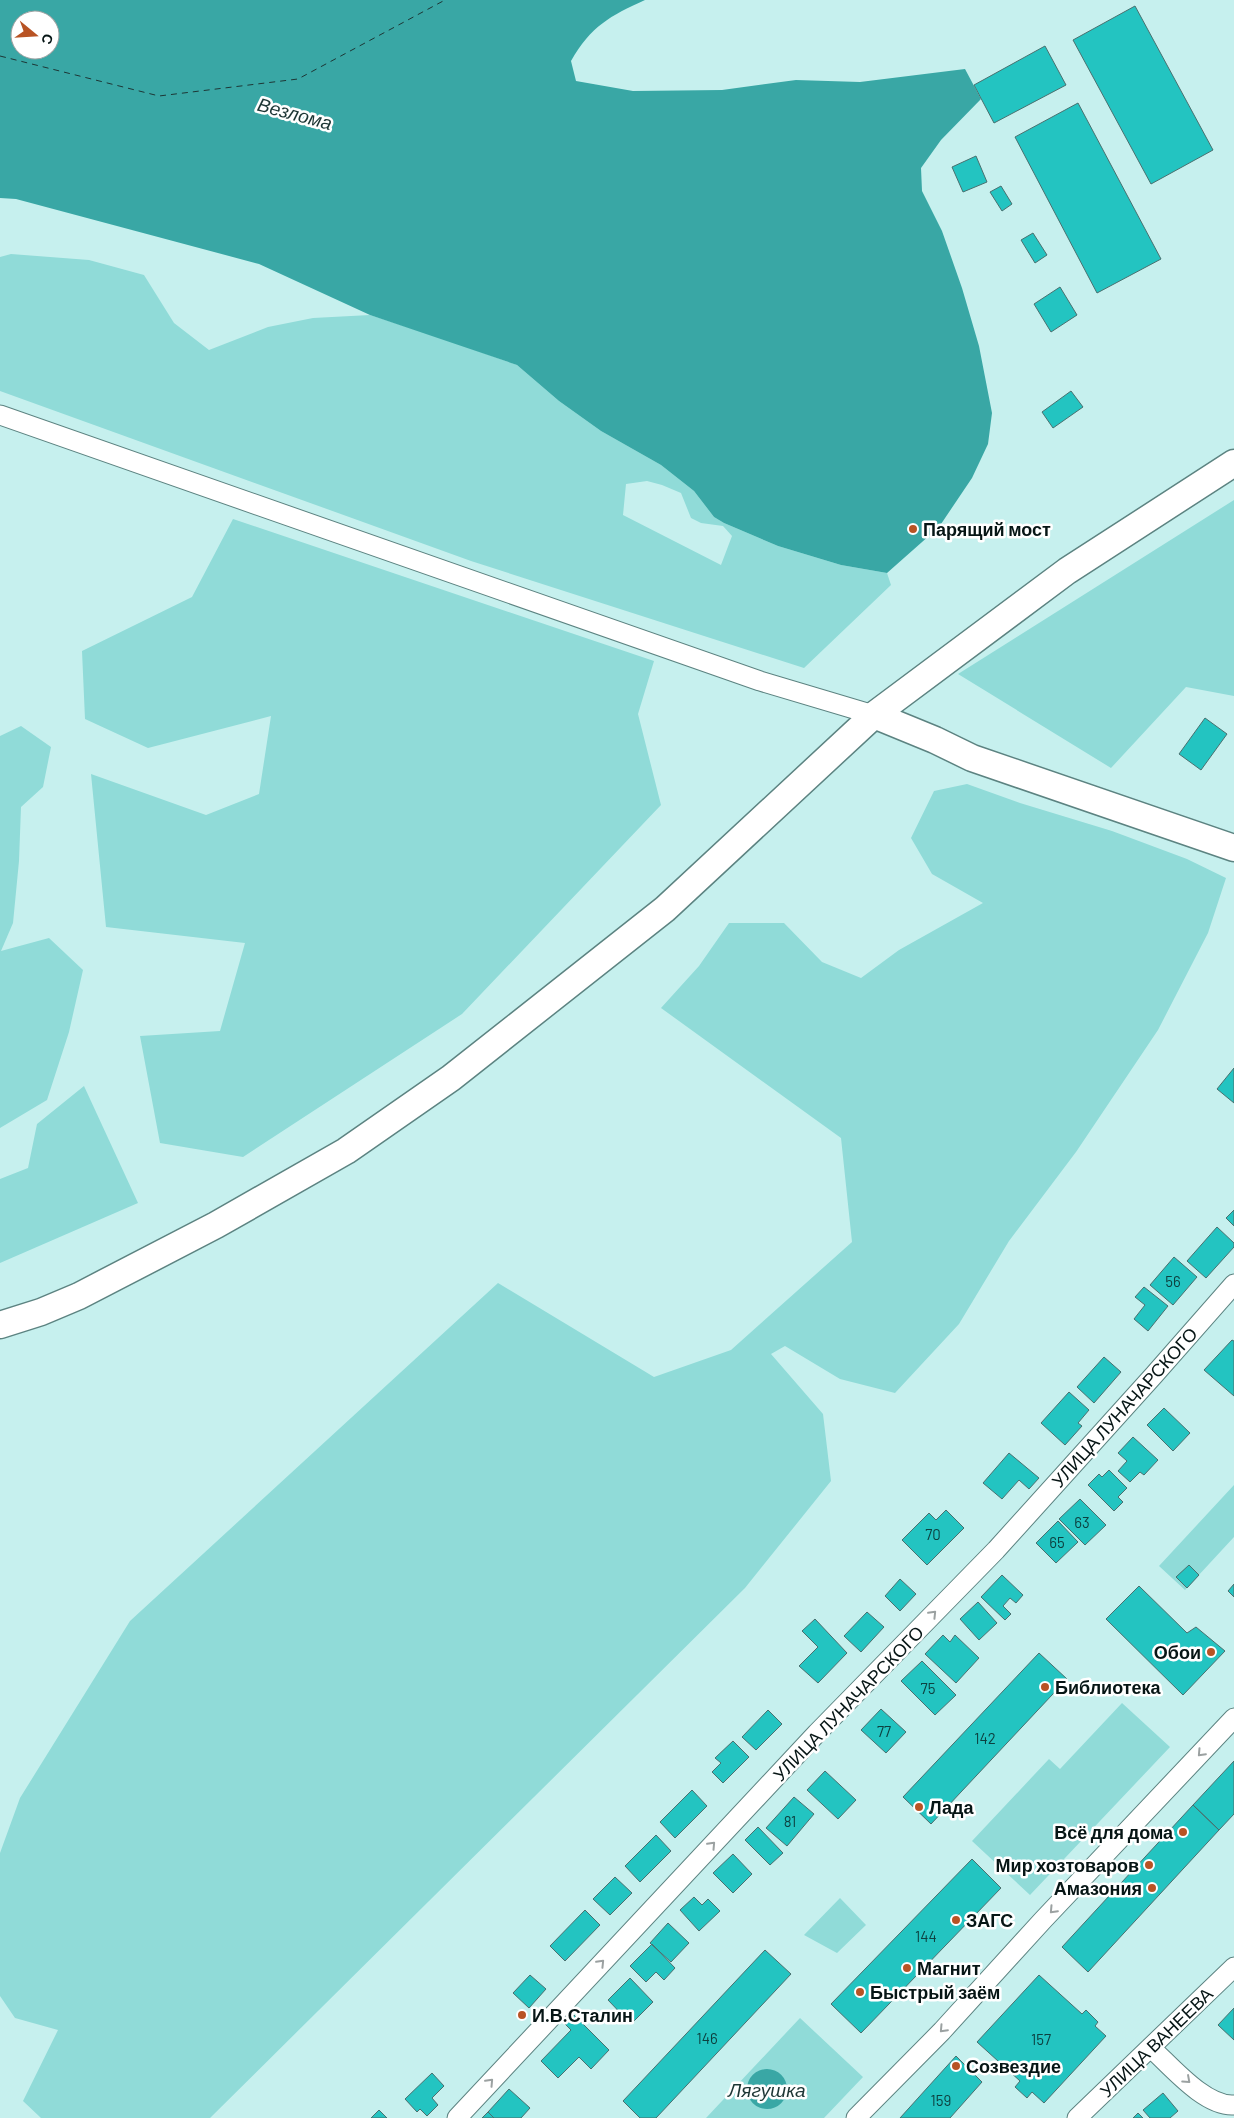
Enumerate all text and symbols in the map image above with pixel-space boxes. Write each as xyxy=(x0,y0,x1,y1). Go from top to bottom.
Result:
north arrow xyxy=(10,10,60,60)
text: С xyxy=(38,32,57,47)
water label: Везлома xyxy=(255,92,335,134)
place label: Парящий мост xyxy=(923,518,1051,540)
marker: Парящий мост xyxy=(907,523,919,535)
house number: 56 xyxy=(1165,1272,1181,1290)
street label: УЛИЦА ЛУНАЧАРСКОГО xyxy=(1047,1323,1201,1491)
house number: 63 xyxy=(1074,1513,1090,1531)
house number: 70 xyxy=(925,1525,941,1543)
house number: 65 xyxy=(1049,1533,1065,1551)
one-way arrow xyxy=(928,1610,937,1619)
street label: УЛИЦА ЛУНАЧАРСКОГО xyxy=(768,1621,928,1785)
place label: Обои xyxy=(1154,1641,1201,1663)
marker: Обои xyxy=(1205,1646,1217,1658)
place label: Библиотека xyxy=(1055,1676,1162,1698)
house number: 75 xyxy=(921,1679,935,1697)
marker: Библиотека xyxy=(1039,1681,1051,1693)
house number: 77 xyxy=(877,1722,891,1740)
house number: 142 xyxy=(974,1729,996,1747)
one-way arrow xyxy=(1198,1748,1207,1757)
place label: Лада xyxy=(929,1796,975,1818)
marker: Лада xyxy=(913,1801,925,1813)
house number: 81 xyxy=(784,1812,796,1830)
place label: Всё для дома xyxy=(1054,1821,1174,1843)
marker: Всё для дома xyxy=(1177,1826,1189,1838)
one-way arrow xyxy=(706,1841,715,1850)
place label: Мир хозтоваров xyxy=(996,1854,1139,1876)
marker: Мир хозтоваров xyxy=(1143,1859,1155,1871)
place label: Амазония xyxy=(1054,1877,1142,1899)
marker: Амазония xyxy=(1146,1882,1158,1894)
one-way arrow xyxy=(1050,1904,1059,1913)
place label: ЗАГС xyxy=(966,1909,1013,1931)
marker: ЗАГС xyxy=(950,1914,962,1926)
house number: 144 xyxy=(915,1927,937,1945)
place label: Магнит xyxy=(917,1957,981,1979)
one-way arrow xyxy=(595,1960,604,1969)
marker: Магнит xyxy=(901,1962,913,1974)
place label: Быстрый заём xyxy=(870,1981,1000,2003)
street label: УЛИЦА ВАНЕЕВА xyxy=(1095,1983,1217,2101)
marker: Быстрый заём xyxy=(854,1986,866,1998)
place label: И.В.Сталин xyxy=(532,2004,633,2026)
marker: И.В.Сталин xyxy=(516,2009,528,2021)
one-way arrow xyxy=(940,2024,949,2033)
house number: 146 xyxy=(696,2029,718,2047)
house number: 157 xyxy=(1031,2030,1051,2048)
place label: Созвездие xyxy=(966,2055,1061,2077)
marker: Созвездие xyxy=(950,2060,962,2072)
one-way arrow xyxy=(1182,2074,1191,2083)
water label: Лягушка xyxy=(726,2078,806,2101)
one-way arrow xyxy=(484,2079,493,2088)
house number: 159 xyxy=(931,2091,951,2109)

